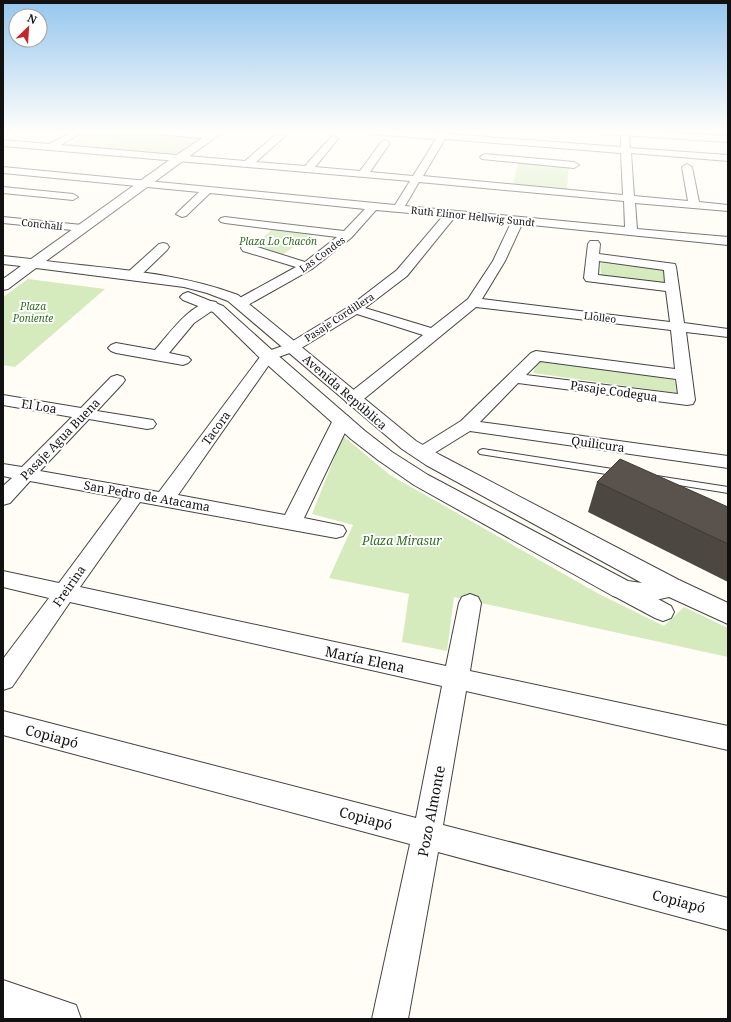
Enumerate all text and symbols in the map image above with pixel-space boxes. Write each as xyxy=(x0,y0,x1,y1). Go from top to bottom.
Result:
north arrow xyxy=(8,8,48,48)
text: N xyxy=(25,10,40,27)
street label: Ruth Elinor Hellwig Sundt xyxy=(410,203,536,230)
street label: Conchalí xyxy=(21,215,64,233)
street label: Las Condes xyxy=(296,232,348,275)
park label: Plaza Lo Chacón xyxy=(238,234,317,248)
street label: Pasaje Cordillera xyxy=(301,289,377,345)
park label: Plaza Poniente xyxy=(12,299,53,325)
street label: Llolleo xyxy=(583,308,617,326)
street label: Avenida República xyxy=(299,351,391,434)
street label: Pasaje Codegua xyxy=(569,376,659,406)
street label: Pasaje Agua Buena xyxy=(16,394,104,484)
street label: El Loa xyxy=(20,395,58,417)
street label: Tacora xyxy=(198,407,234,449)
street label: Quilicura xyxy=(570,432,626,456)
street label: San Pedro de Atacama xyxy=(83,477,212,516)
park label: Plaza Mirasur xyxy=(361,532,442,549)
street label: Freirina xyxy=(49,562,90,610)
street label: María Elena xyxy=(323,641,407,677)
street label: Copiapó xyxy=(23,720,81,752)
street label: Pozo Almonte xyxy=(413,764,449,858)
street label: Copiapó xyxy=(337,802,395,834)
street label: Copiapó xyxy=(650,885,708,917)

